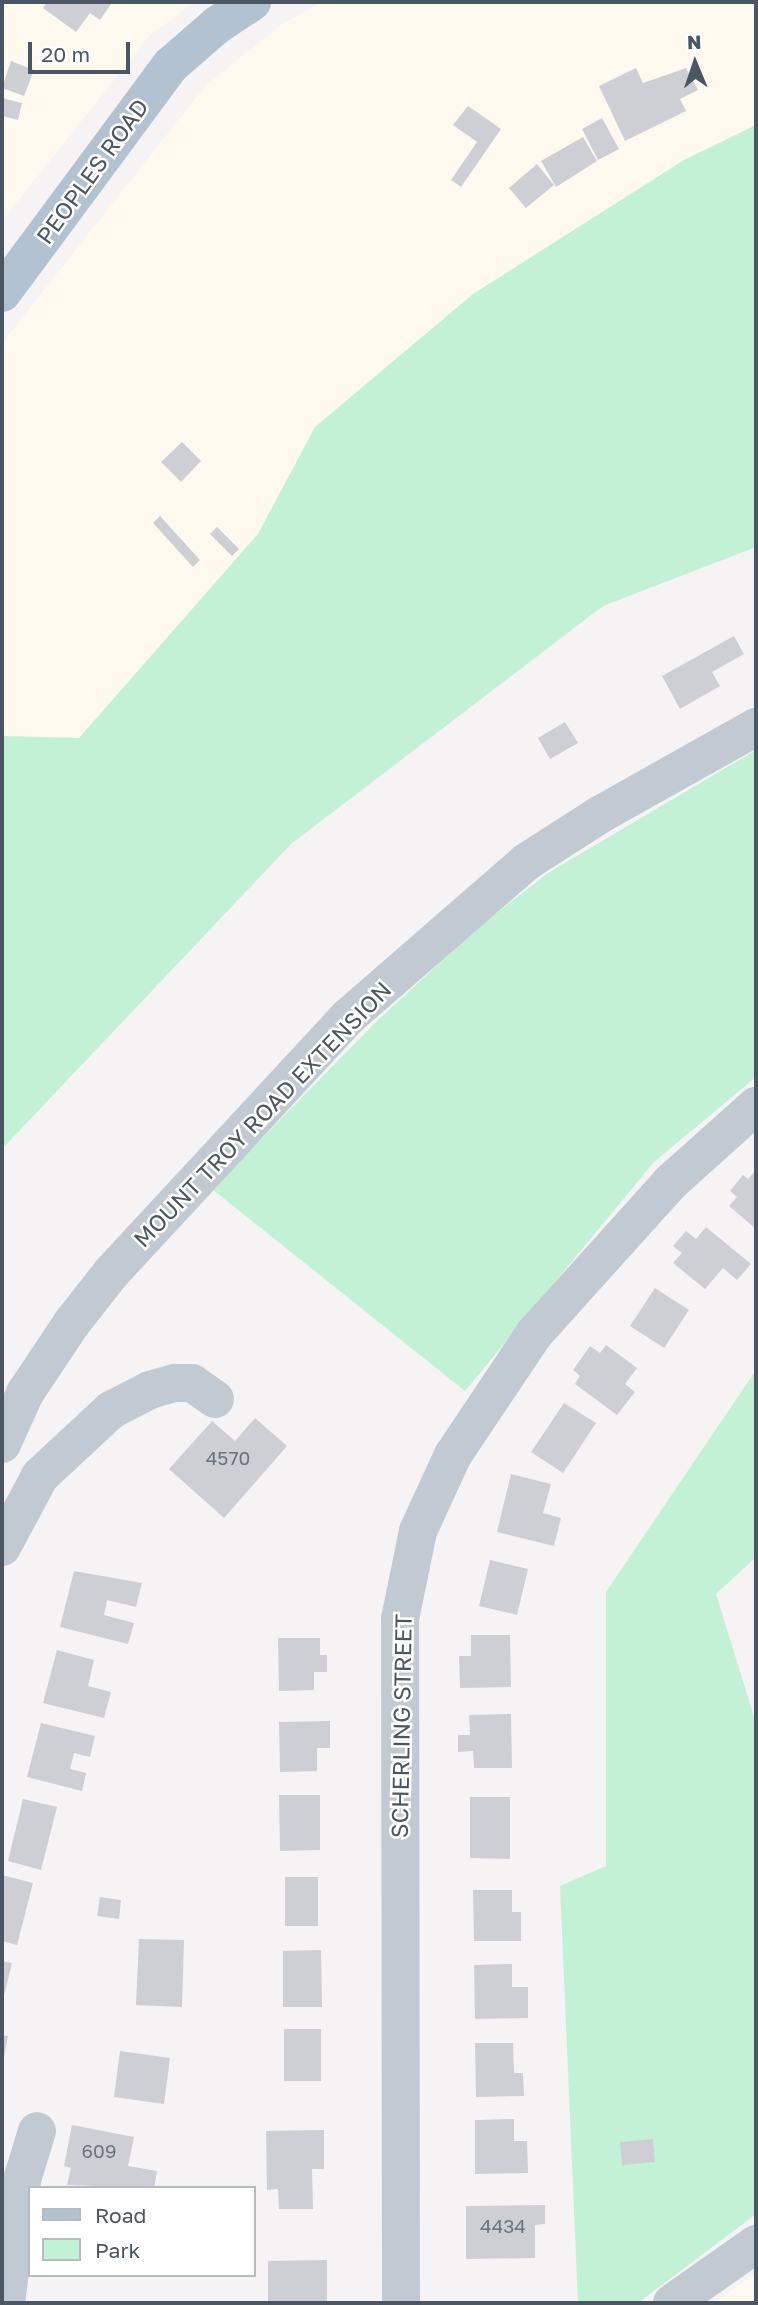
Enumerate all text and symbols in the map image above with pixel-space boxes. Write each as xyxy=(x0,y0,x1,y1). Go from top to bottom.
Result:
scale bar xyxy=(32,28,133,72)
north arrow xyxy=(660,28,730,98)
text: N xyxy=(687,30,702,53)
text: 20 m xyxy=(41,41,90,67)
street label: PEOPLES ROAD xyxy=(30,93,154,249)
street label: MOUNT TROY ROAD EXTENSION xyxy=(127,975,397,1253)
house number: 4570 xyxy=(206,1447,250,1469)
street label: SCHERLING STREET xyxy=(385,1614,417,1838)
house number: 609 xyxy=(82,2140,116,2162)
legend xyxy=(28,2186,256,2277)
text: Road xyxy=(95,2202,146,2228)
house number: 4434 xyxy=(480,2215,526,2237)
text: Park xyxy=(95,2237,140,2263)

